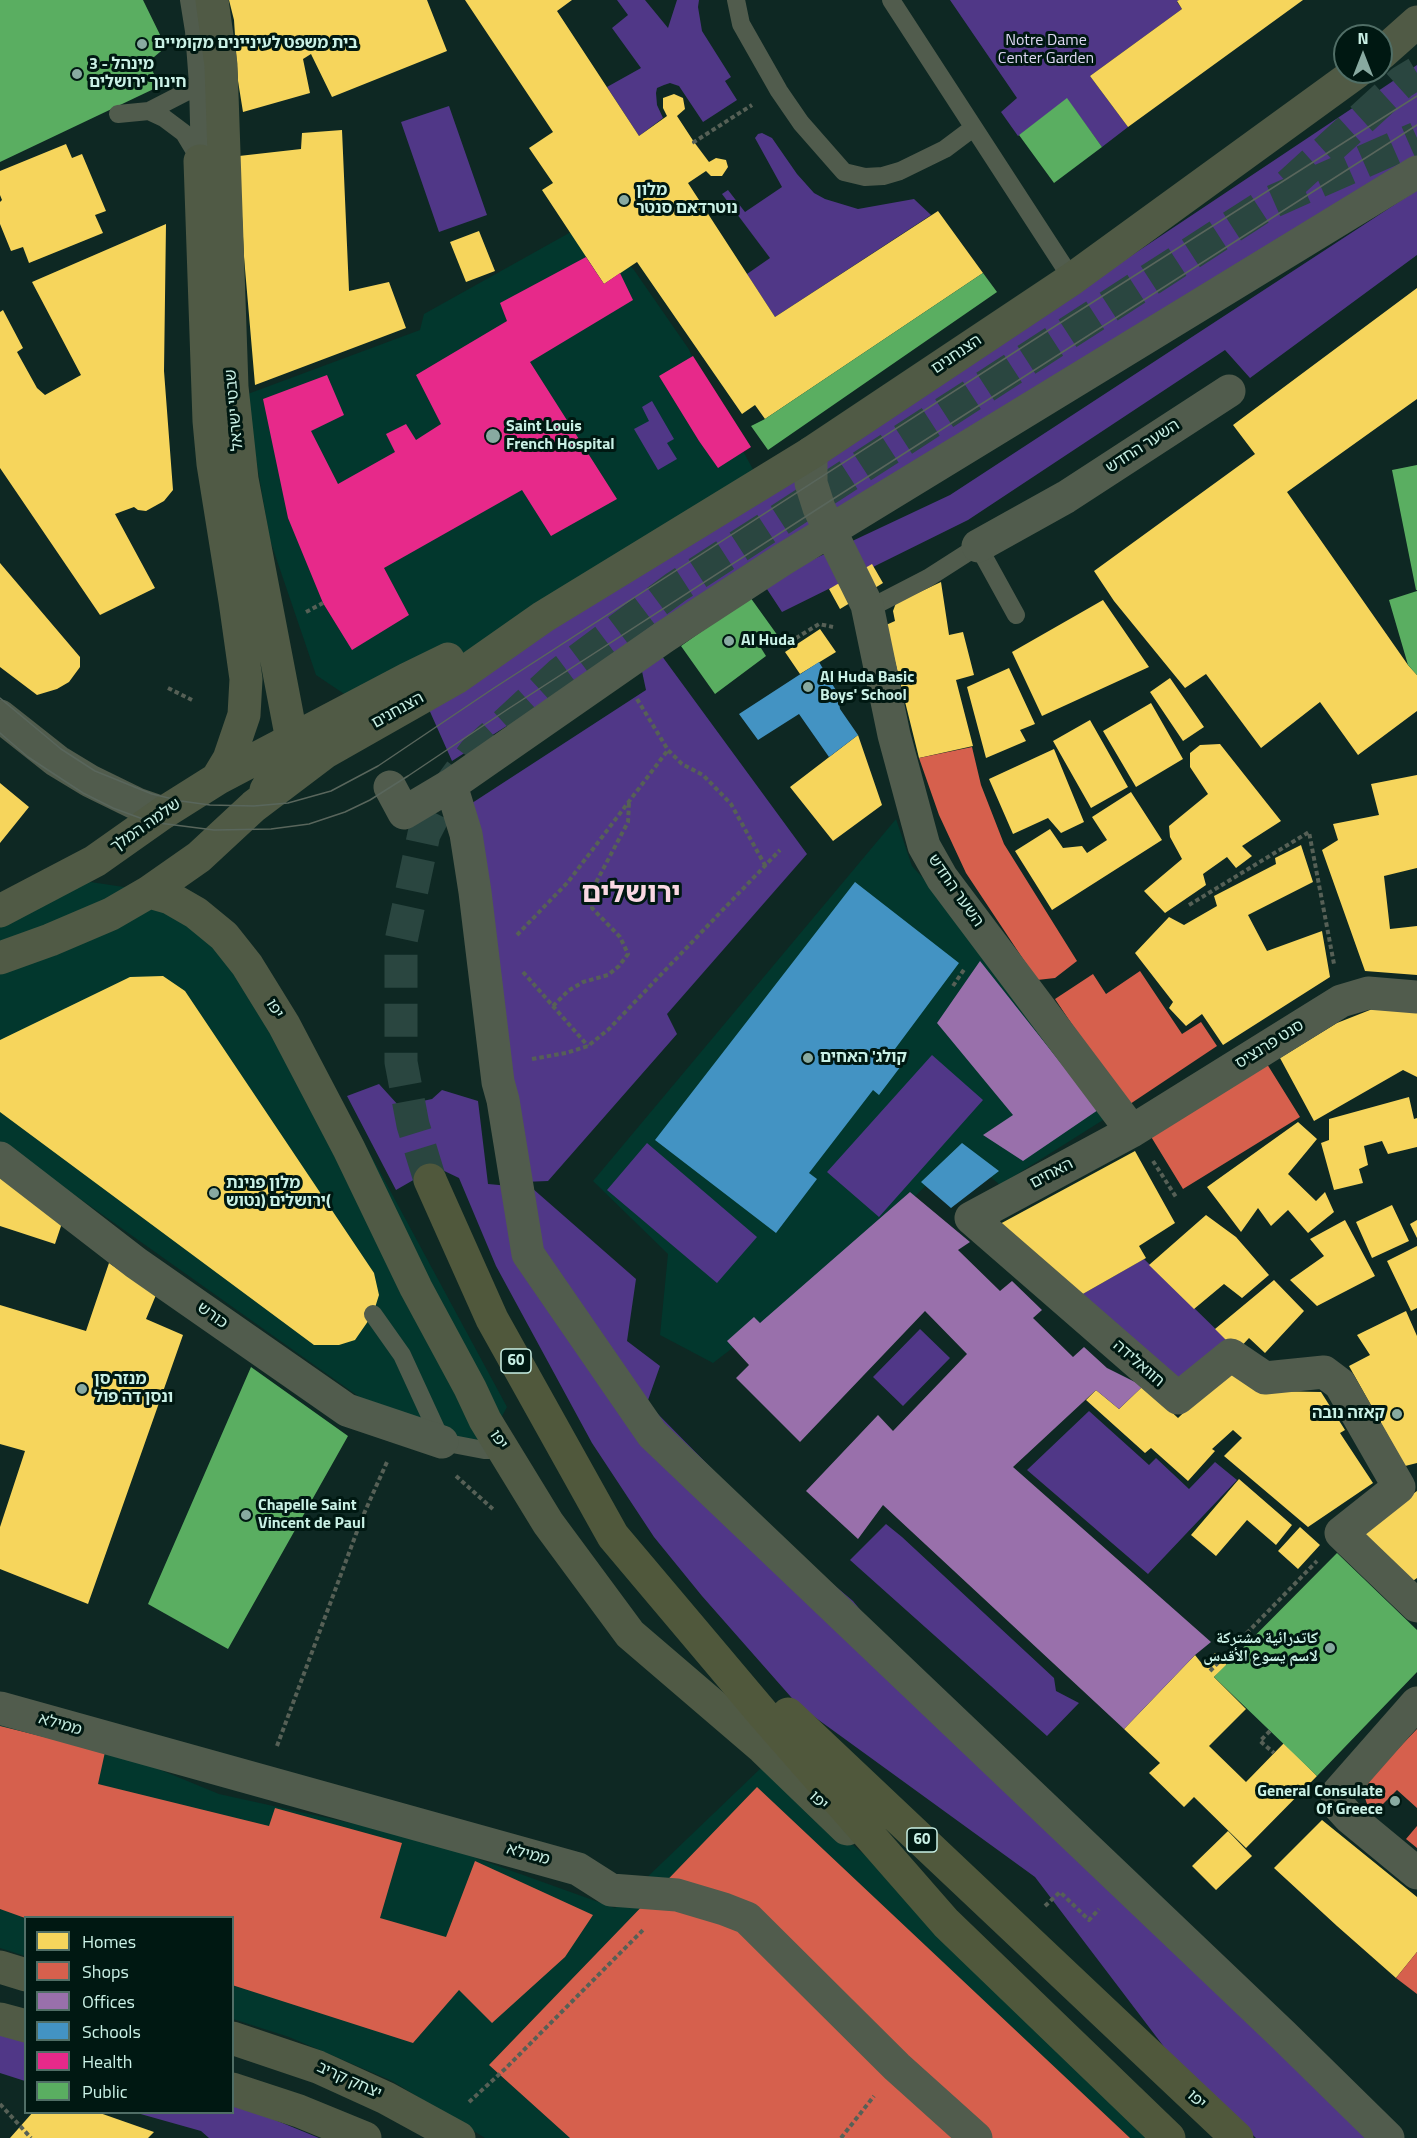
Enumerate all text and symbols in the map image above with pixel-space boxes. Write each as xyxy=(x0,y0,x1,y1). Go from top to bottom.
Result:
north arrow xyxy=(1333,24,1393,84)
text: N xyxy=(1357,26,1369,50)
park label: Notre Dame Center Garden xyxy=(998,31,1094,69)
place label: בית משפט לעיניינים מקומיים xyxy=(154,34,358,54)
marker: בית משפט לעיניינים מקומיים xyxy=(135,37,149,51)
place label: 3 - מינהל חינוך ירושלים xyxy=(89,55,186,93)
marker: 3 - מינהל חינוך ירושלים xyxy=(70,67,84,81)
place label: מלון נוטרדאם סנטר xyxy=(636,181,738,219)
marker: מלון נוטרדאם סנטר xyxy=(617,193,631,207)
street label: הצנחנים xyxy=(928,331,986,379)
street label: שבטי ישראל xyxy=(222,368,248,452)
street label: השער החדש xyxy=(1103,416,1183,478)
place label: Saint Louis French Hospital xyxy=(506,417,615,455)
marker: Saint Louis French Hospital xyxy=(484,427,502,445)
place label: Al Huda xyxy=(741,631,795,651)
marker: Al Huda xyxy=(722,634,736,648)
place label: Al Huda Basic Boys' School xyxy=(820,668,914,706)
marker: Al Huda Basic Boys' School xyxy=(801,680,815,694)
street label: הצנחנים xyxy=(369,689,427,733)
street label: שלמה המלך xyxy=(107,795,185,857)
street label: השער החדש xyxy=(923,851,987,931)
district label: ירושלים xyxy=(581,878,681,912)
street label: יפו xyxy=(261,996,287,1022)
street label: סנט פרנציס xyxy=(1232,1016,1308,1074)
place label: קולג' האחים xyxy=(820,1048,907,1068)
marker: קולג' האחים xyxy=(801,1051,815,1065)
street label: האחים xyxy=(1027,1155,1077,1193)
place label: מלון פנינת ירושלים (נטוש( xyxy=(226,1174,331,1212)
marker: מלון פנינת ירושלים (נטוש( xyxy=(207,1186,221,1200)
street label: כורש xyxy=(193,1299,231,1333)
street label: חוואלידה xyxy=(1108,1337,1168,1391)
road number: 60 xyxy=(501,1349,531,1373)
place label: מנזר סן ונסן דה פול xyxy=(94,1370,173,1408)
marker: מנזר סן ונסן דה פול xyxy=(75,1382,89,1396)
place label: קאזה נובה xyxy=(1312,1404,1385,1424)
marker: קאזה נובה xyxy=(1390,1407,1404,1421)
street label: יפו xyxy=(485,1427,511,1453)
place label: Chapelle Saint Vincent de Paul xyxy=(258,1496,365,1534)
marker: Chapelle Saint Vincent de Paul xyxy=(239,1508,253,1522)
place label: كاتدرائية مشتركة لاسم يسوع الأقدس xyxy=(1203,1629,1318,1667)
marker: كاتدرائية مشتركة لاسم يسوع الأقدس xyxy=(1323,1641,1337,1655)
street label: ממילא xyxy=(36,1710,84,1740)
place label: General Consulate Of Greece xyxy=(1257,1782,1383,1820)
street label: יפו xyxy=(805,1788,831,1814)
marker: General Consulate Of Greece xyxy=(1388,1794,1402,1808)
road number: 60 xyxy=(907,1828,937,1852)
street label: ממילא xyxy=(504,1840,552,1870)
legend xyxy=(24,1916,234,2114)
text: Homes xyxy=(82,1928,136,1955)
text: Shops xyxy=(82,1958,129,1985)
text: Offices xyxy=(82,1988,135,2015)
text: Schools xyxy=(82,2018,141,2045)
text: Health xyxy=(82,2048,132,2075)
street label: יצחק קריב xyxy=(314,2058,384,2104)
text: Public xyxy=(82,2078,128,2105)
street label: יפו xyxy=(1183,2087,1209,2113)

